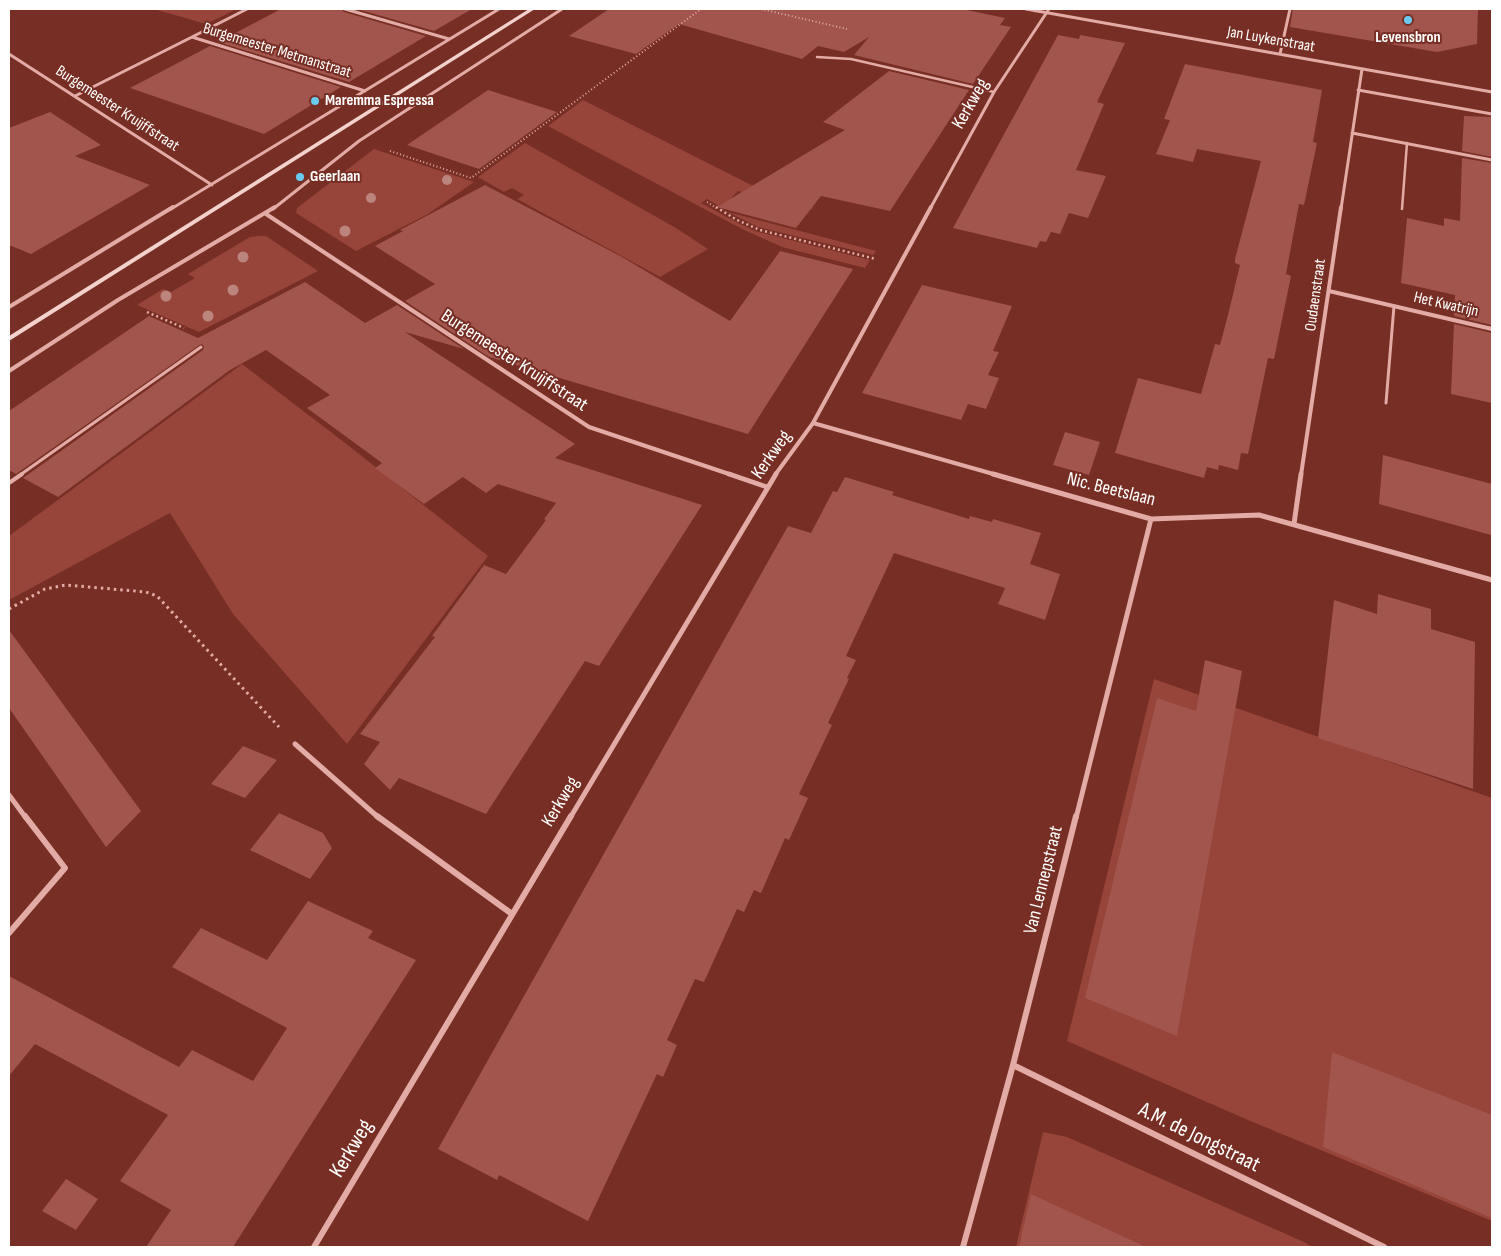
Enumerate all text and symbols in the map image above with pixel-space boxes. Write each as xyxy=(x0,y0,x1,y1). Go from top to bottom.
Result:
marker: Levensbron xyxy=(1402,14,1414,26)
street label: Burgemeester Metmanstraat xyxy=(200,19,354,83)
street label: Jan Luykenstraat xyxy=(1226,23,1316,57)
place label: Levensbron xyxy=(1375,28,1441,48)
street label: Burgemeester Kruijffstraat xyxy=(52,62,182,156)
street label: Kerkweg xyxy=(948,75,994,133)
place label: Maremma Espressa xyxy=(325,91,434,111)
marker: Maremma Espressa xyxy=(309,95,321,107)
place label: Geerlaan xyxy=(310,167,360,187)
marker: Geerlaan xyxy=(294,171,306,183)
street label: Oudaenstraat xyxy=(1301,258,1331,332)
street label: Het Kwatrijn xyxy=(1412,288,1480,322)
street label: Burgemeester Kruijffstraat xyxy=(436,305,592,417)
street label: Kerkweg xyxy=(747,426,797,484)
street label: Nic. Beetslaan xyxy=(1064,468,1158,512)
street label: Kerkweg xyxy=(537,773,585,831)
street label: Van Lennepstraat xyxy=(1020,823,1068,937)
street label: A.M. de Jongstraat xyxy=(1134,1097,1264,1179)
street label: Kerkweg xyxy=(324,1115,380,1183)

